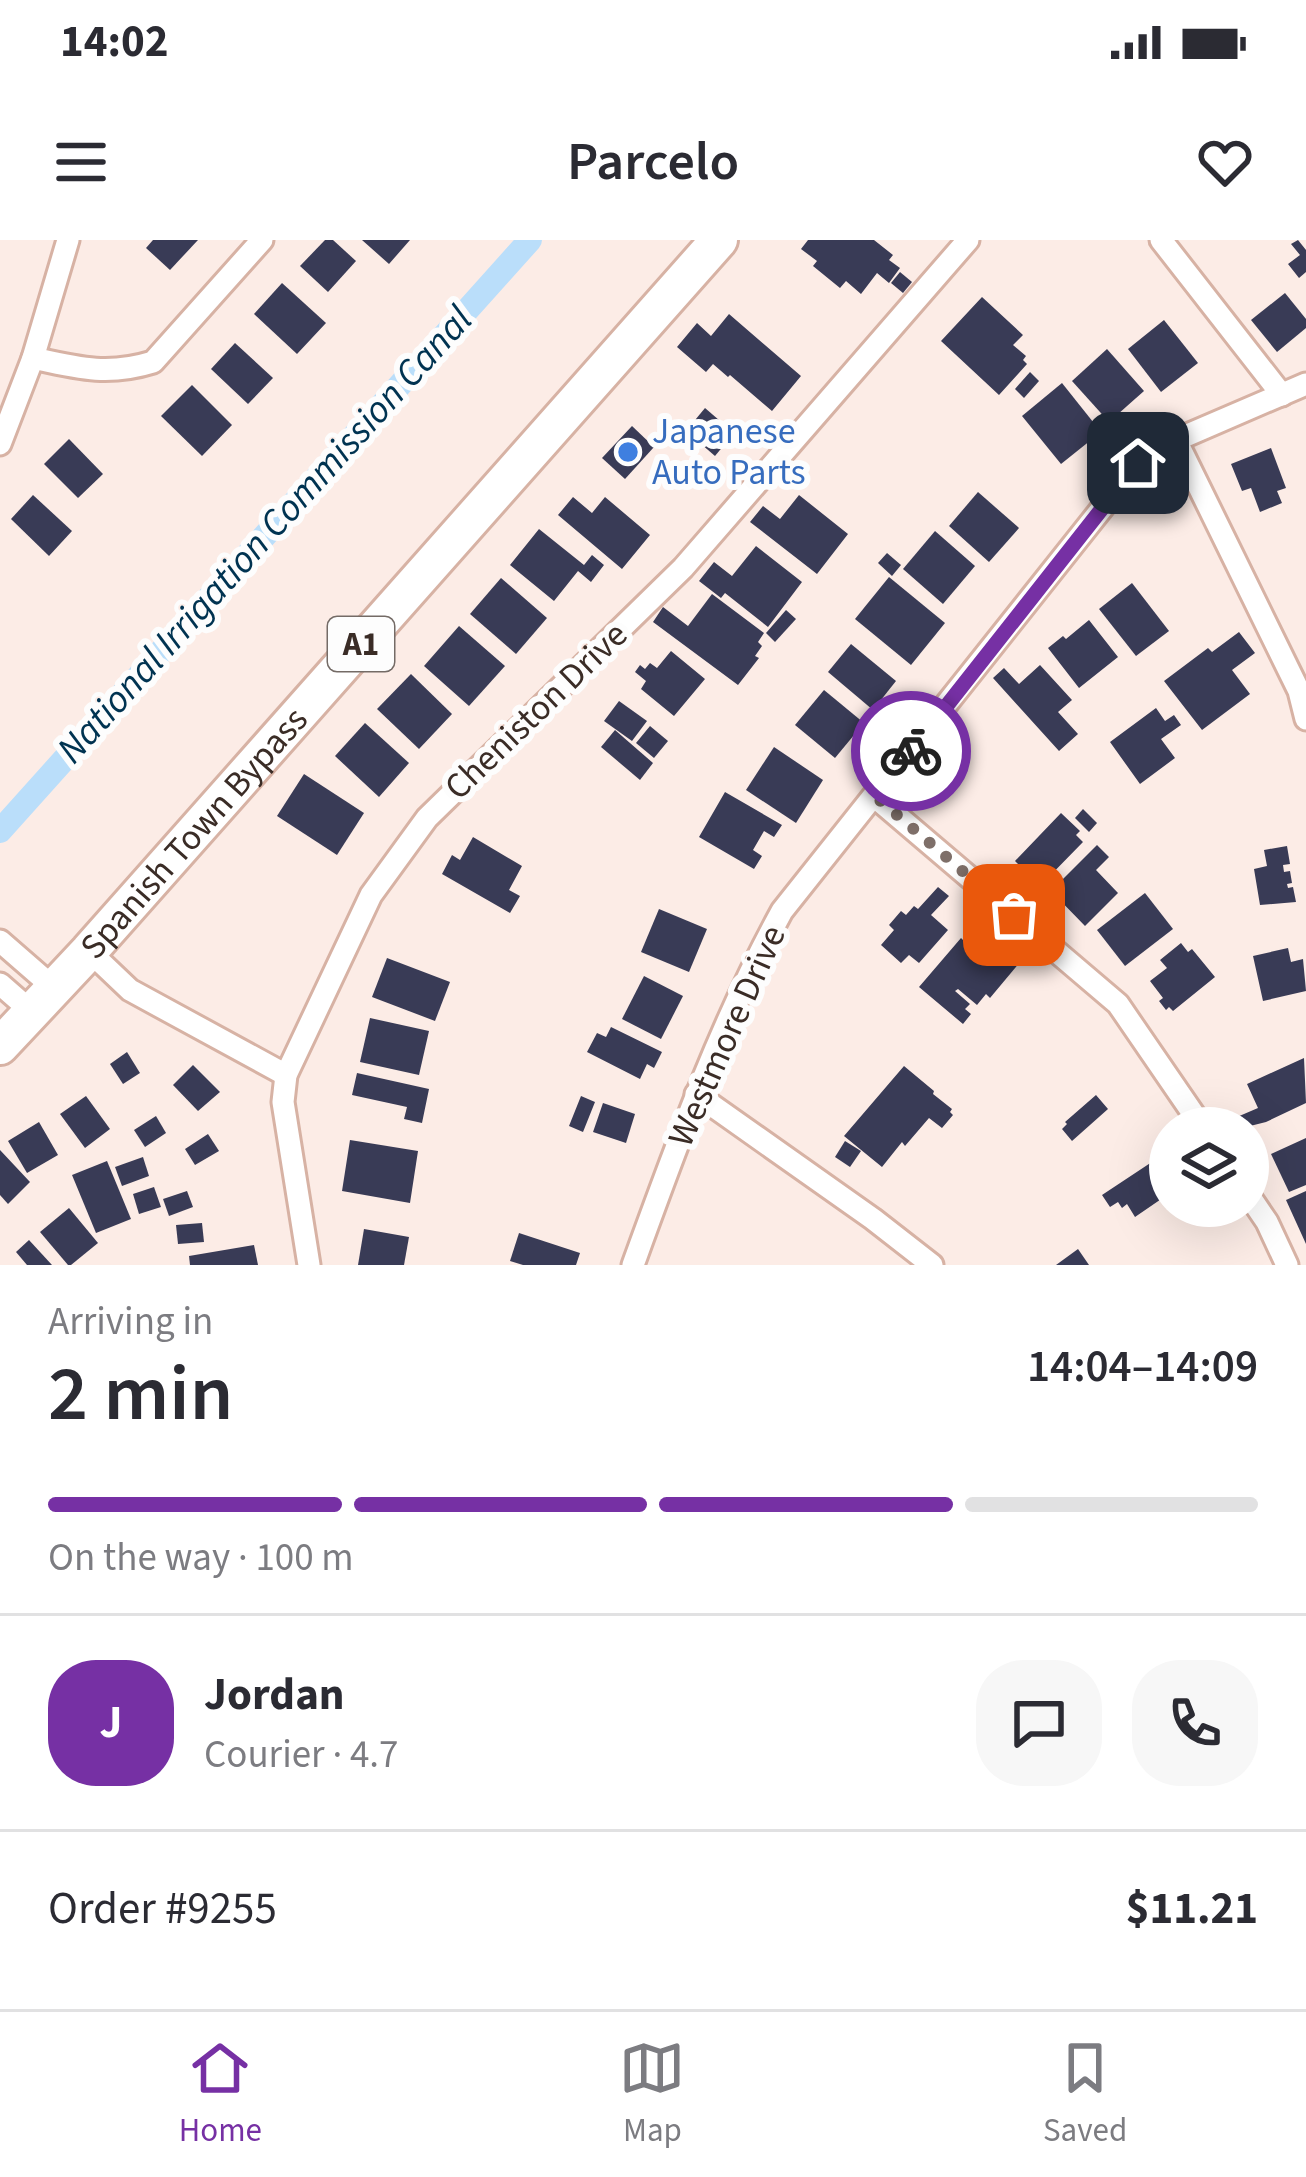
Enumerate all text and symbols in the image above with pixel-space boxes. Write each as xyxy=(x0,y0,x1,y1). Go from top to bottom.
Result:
text: 14:02 xyxy=(60,10,169,74)
text: Parcelo xyxy=(567,124,739,201)
icon: menu xyxy=(48,129,114,195)
icon: heart xyxy=(1192,129,1258,195)
water label: National Irrigation Commission Canal xyxy=(44,294,486,776)
place label: Japanese Auto Parts xyxy=(652,406,806,498)
pin xyxy=(1087,412,1189,514)
icon: home xyxy=(1105,430,1171,496)
marker: Japanese Auto Parts xyxy=(615,439,641,465)
street label: Cheniston Drive xyxy=(433,610,639,812)
road number: A1 xyxy=(328,617,394,671)
courier xyxy=(851,691,971,811)
street label: Spanish Town Bypass xyxy=(68,696,319,970)
icon: bike xyxy=(878,718,944,784)
pin xyxy=(963,864,1065,966)
icon: bag xyxy=(981,882,1047,948)
street label: Westmore Drive xyxy=(655,917,799,1155)
map controls xyxy=(1149,1107,1269,1227)
button: layers xyxy=(1149,1107,1269,1227)
text: Arriving in xyxy=(48,1294,213,1350)
text: 14:04–14:09 xyxy=(1027,1335,1258,1399)
text: 2 min xyxy=(48,1339,233,1450)
text: On the way · 100 m xyxy=(48,1530,354,1586)
button: chat xyxy=(976,1660,1102,1786)
button: phone xyxy=(1132,1660,1258,1786)
text: Jordan xyxy=(204,1663,345,1727)
text: J xyxy=(100,1691,122,1755)
text: Courier · 4.7 xyxy=(204,1727,398,1783)
text: Order #9255 xyxy=(48,1877,277,1941)
text: $11.21 xyxy=(1126,1877,1258,1941)
tab: Home xyxy=(179,2035,262,2154)
tab: Map xyxy=(619,2035,685,2154)
tab: Saved xyxy=(1043,2035,1127,2154)

